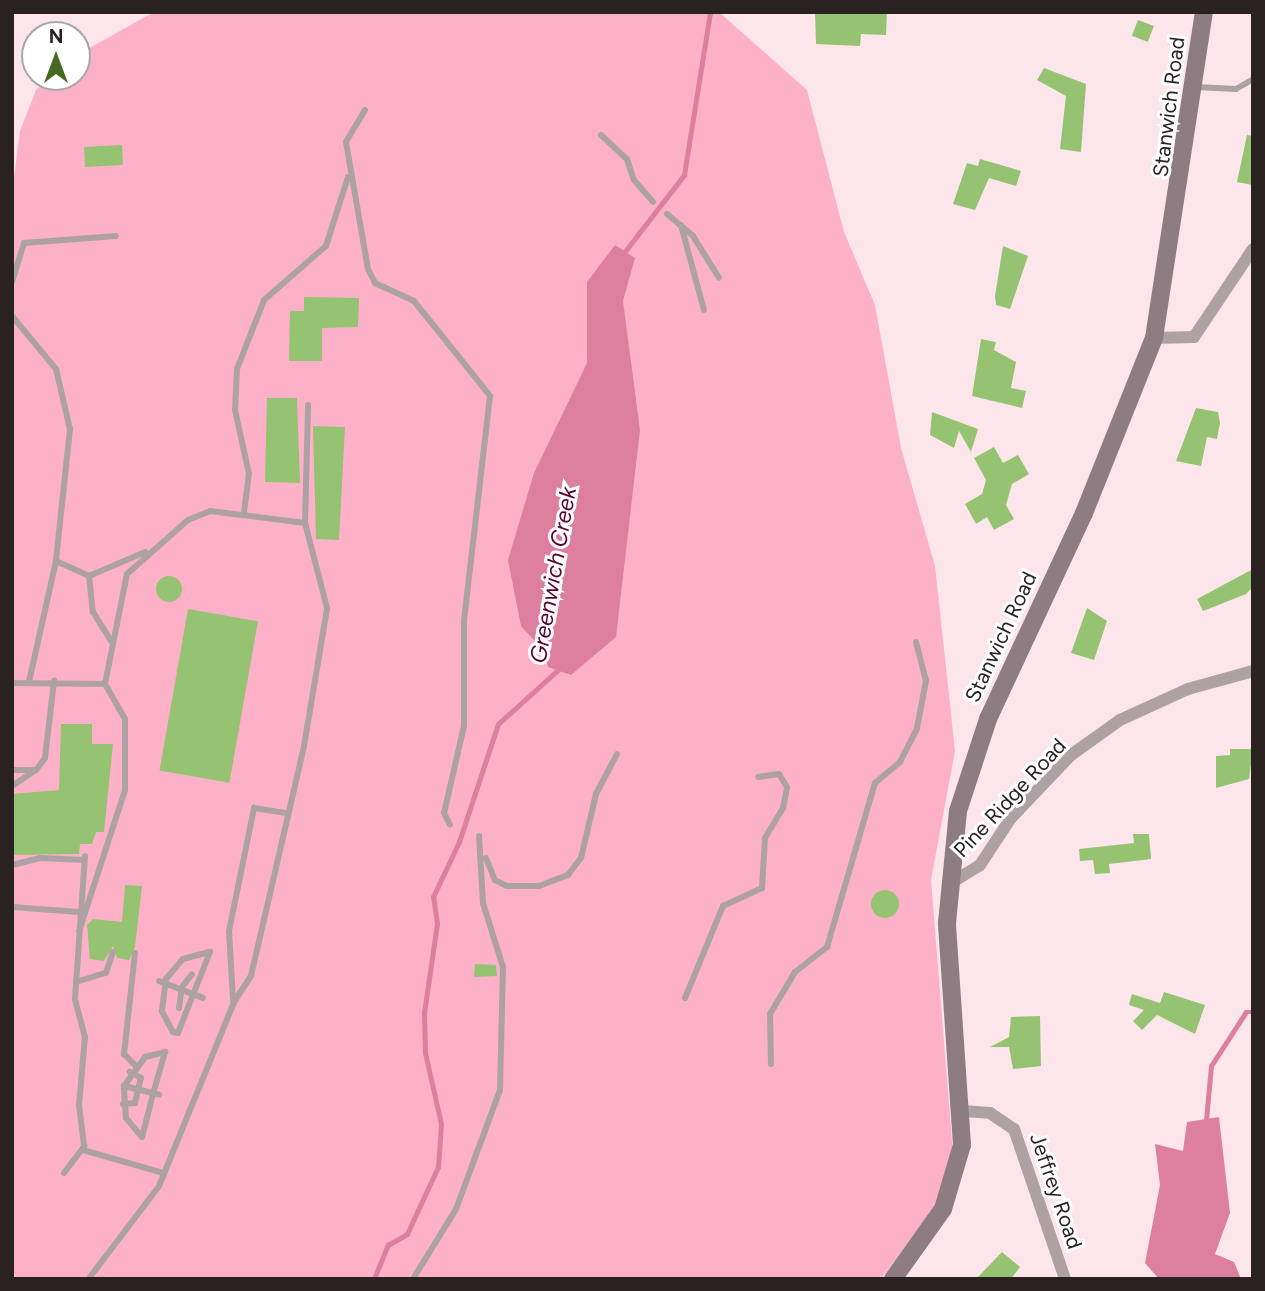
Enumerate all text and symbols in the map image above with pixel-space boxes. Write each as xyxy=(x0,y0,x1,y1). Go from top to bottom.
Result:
north arrow xyxy=(21,21,91,91)
text: N xyxy=(49,25,63,48)
street label: Stanwich Road xyxy=(1148,35,1190,179)
water label: Greenwich Creek xyxy=(524,485,582,665)
street label: Stanwich Road xyxy=(960,568,1042,706)
street label: Pine Ridge Road xyxy=(949,733,1071,863)
street label: Jeffrey Road xyxy=(1024,1130,1088,1252)

